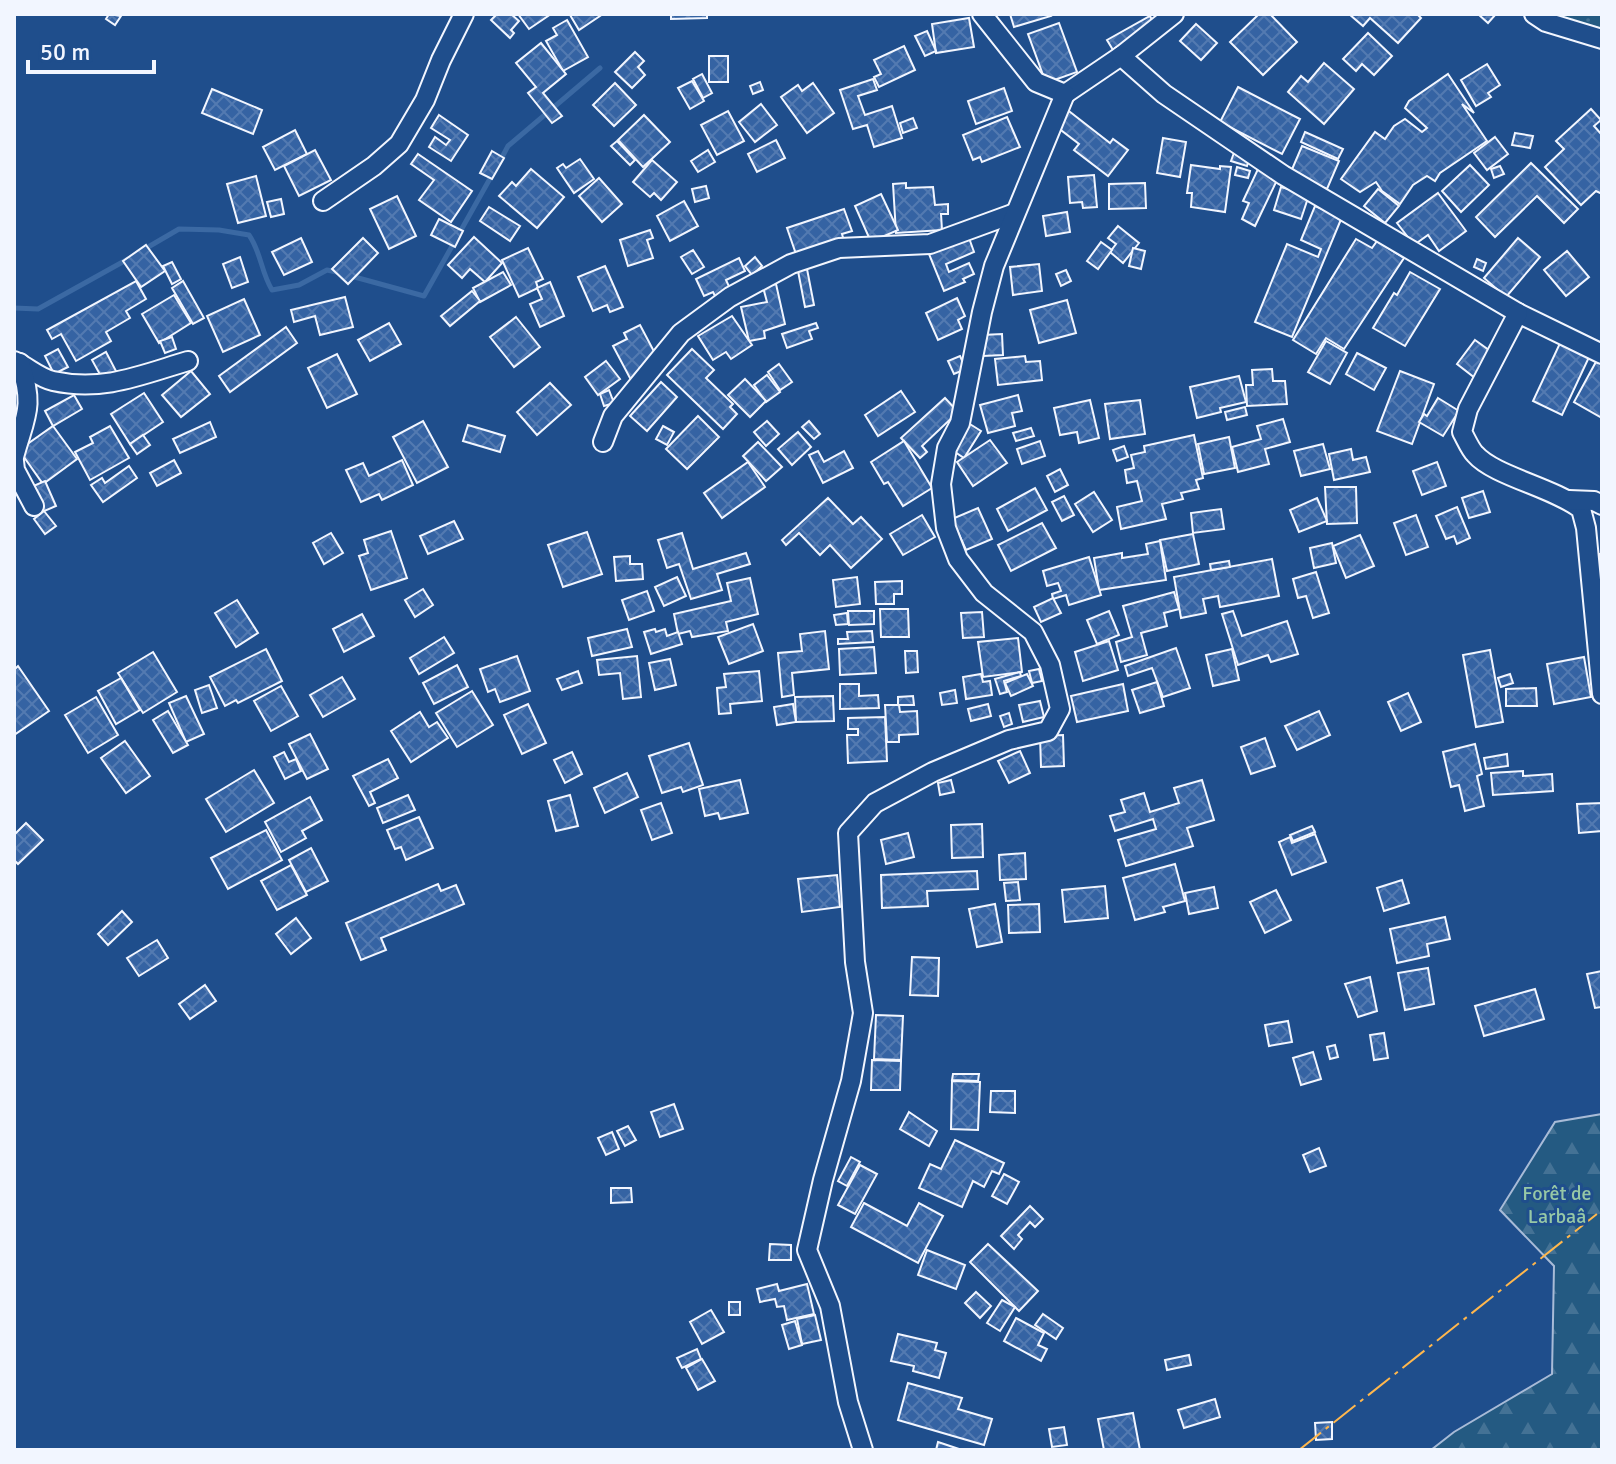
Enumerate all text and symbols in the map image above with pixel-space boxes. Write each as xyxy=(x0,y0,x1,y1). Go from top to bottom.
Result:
scale bar xyxy=(28,24,154,74)
text: 50 m xyxy=(40,37,90,67)
park label: Forêt de Larbaâ xyxy=(1522,1181,1592,1229)

